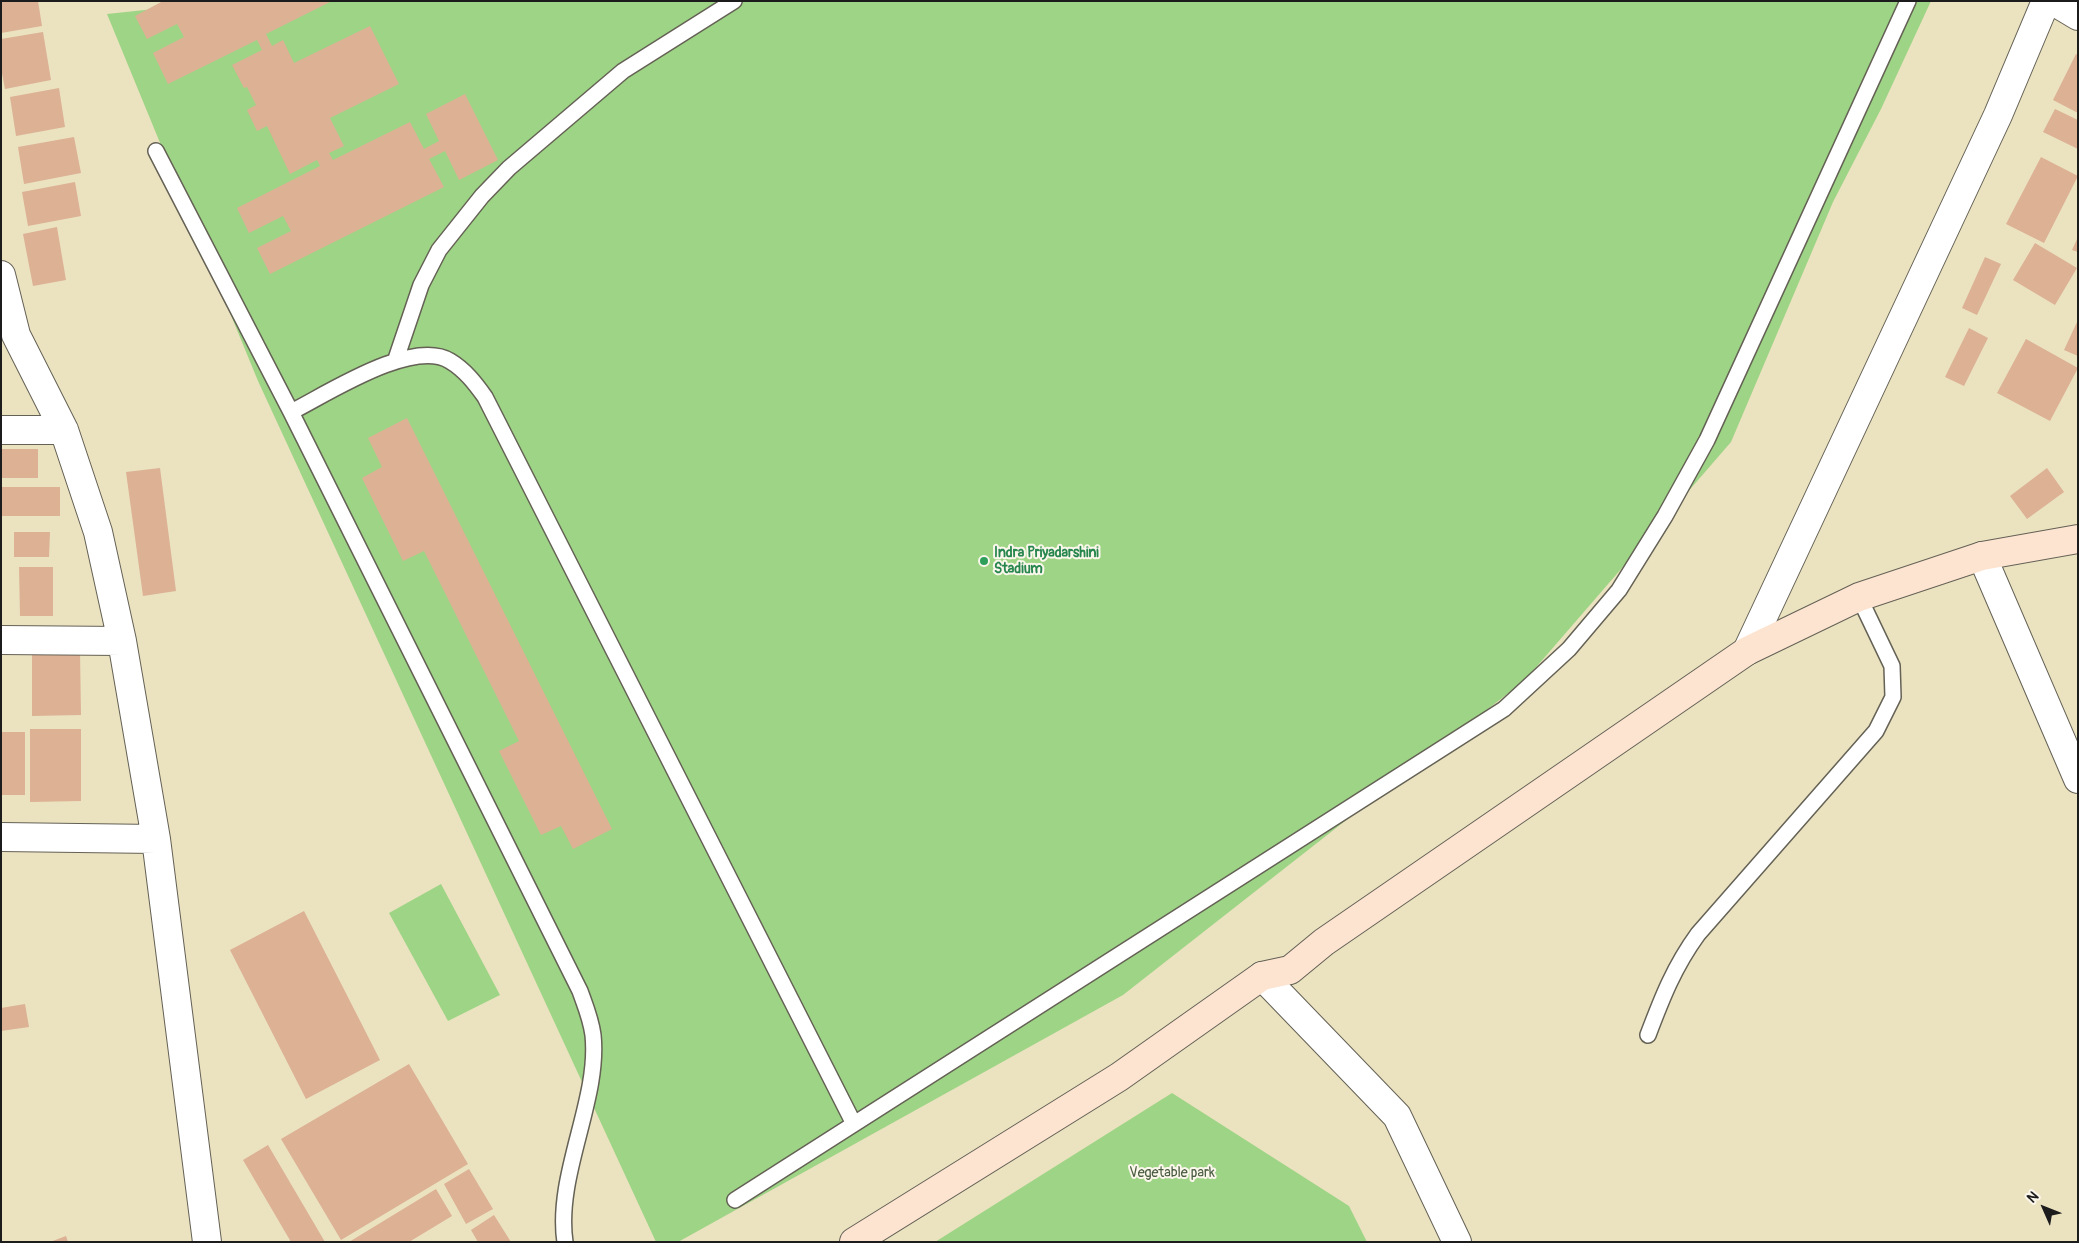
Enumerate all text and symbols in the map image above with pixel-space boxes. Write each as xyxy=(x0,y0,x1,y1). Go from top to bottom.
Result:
place label: Indra Priyadarshini Stadium xyxy=(994,545,1099,578)
marker: Indra Priyadarshini Stadium xyxy=(978,555,990,567)
park label: Vegetable park xyxy=(1129,1165,1215,1181)
north arrow xyxy=(2019,1183,2069,1233)
text: N xyxy=(2023,1188,2042,1207)

